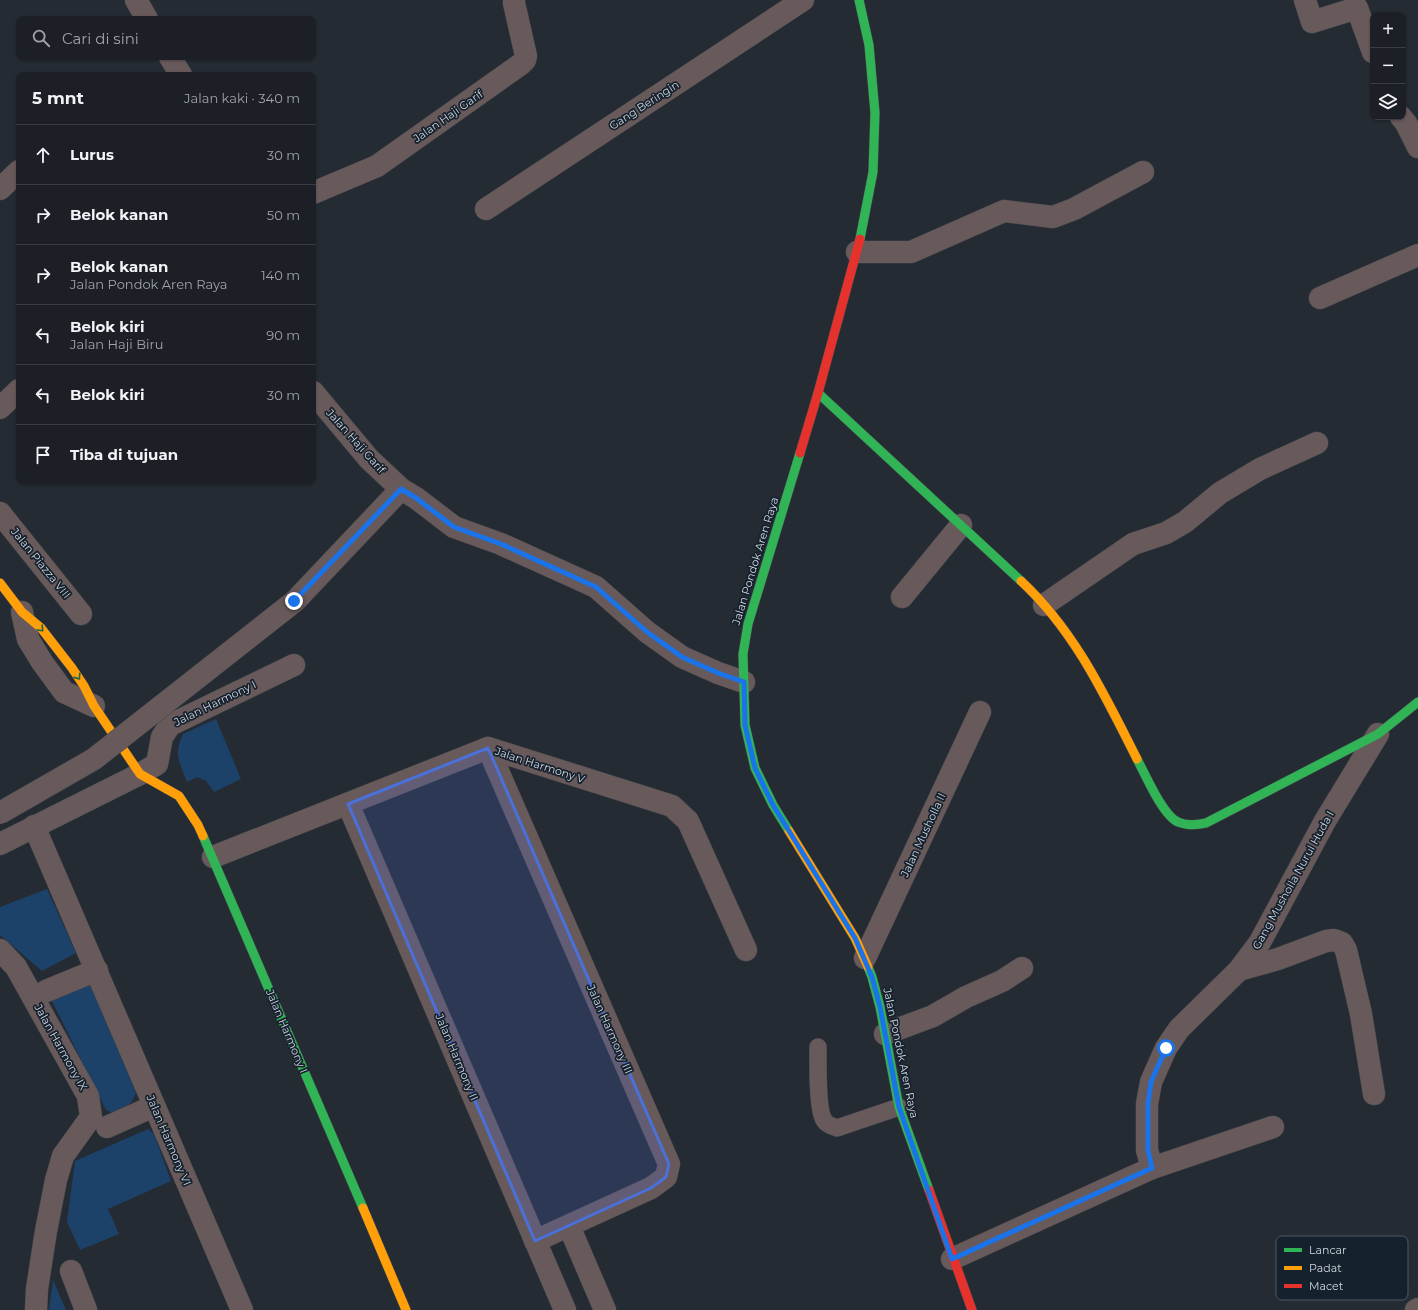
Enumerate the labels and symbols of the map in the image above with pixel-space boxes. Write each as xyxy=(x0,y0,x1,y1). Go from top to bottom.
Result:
street label: Gang Beringin xyxy=(606,77,682,133)
street label: Jalan Haji Garif xyxy=(410,86,487,146)
street label: Jalan Haji Garif xyxy=(323,405,390,477)
street label: Jalan Pondok Aren Raya xyxy=(729,495,781,628)
street label: Jalan Piazza VIII xyxy=(7,524,74,601)
route end xyxy=(285,592,303,610)
one-way arrow xyxy=(37,625,44,632)
one-way arrow xyxy=(73,673,81,680)
street label: Jalan Harmony I xyxy=(171,677,258,729)
street label: Jalan Harmony V xyxy=(492,744,587,786)
street label: Jalan Musholla II xyxy=(897,791,949,880)
street label: Gang Musholla Nurul Huda I xyxy=(1249,808,1337,952)
street label: Jalan Harmony III xyxy=(584,981,636,1076)
street label: Jalan Pondok Aren Raya xyxy=(880,985,922,1120)
street label: Jalan Harmony I xyxy=(263,986,311,1075)
street label: Jalan Harmony IX xyxy=(31,1001,91,1093)
street label: Jalan Harmony II xyxy=(432,1011,482,1102)
route start xyxy=(1157,1039,1175,1057)
street label: Jalan Harmony VI xyxy=(143,1092,194,1187)
legend xyxy=(1276,1236,1408,1300)
text: Lancar xyxy=(1309,1243,1347,1257)
text: Padat xyxy=(1309,1261,1342,1275)
text: Macet xyxy=(1309,1279,1344,1293)

